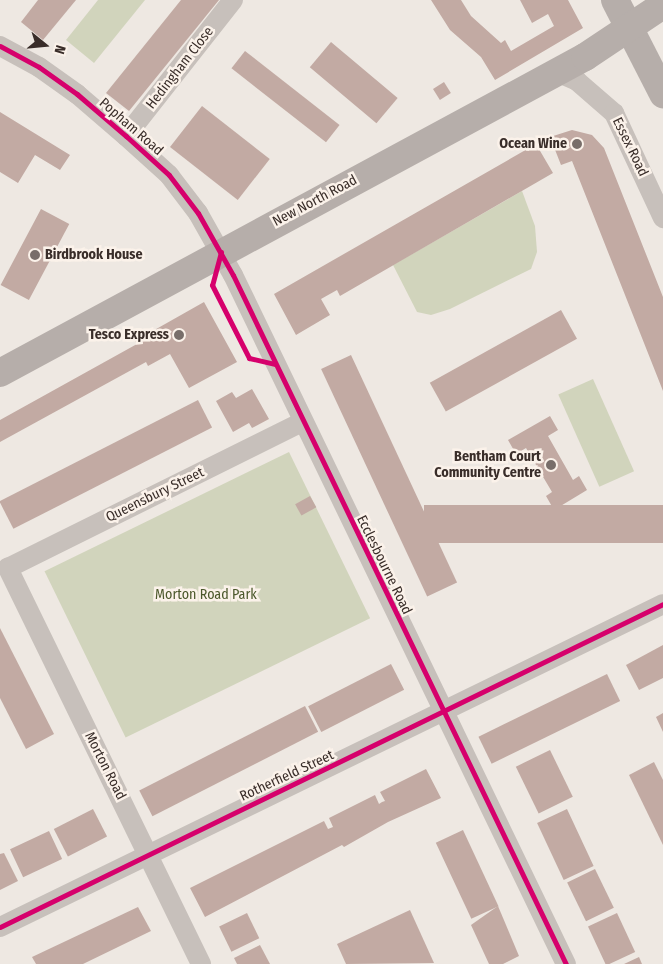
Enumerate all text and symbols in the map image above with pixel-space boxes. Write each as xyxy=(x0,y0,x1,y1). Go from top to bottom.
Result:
north arrow xyxy=(20,20,70,70)
street label: Hedingham Close xyxy=(143,24,217,112)
text: N xyxy=(50,43,69,56)
street label: Popham Road xyxy=(96,95,166,159)
street label: Essex Road xyxy=(609,115,651,179)
place label: Ocean Wine xyxy=(499,136,567,152)
marker: Ocean Wine xyxy=(571,138,583,150)
street label: New North Road xyxy=(270,172,360,230)
place label: Birdbrook House xyxy=(45,247,143,263)
marker: Birdbrook House xyxy=(29,249,41,261)
place label: Tesco Express xyxy=(89,327,169,343)
marker: Tesco Express xyxy=(173,329,185,341)
place label: Bentham Court Community Centre xyxy=(434,449,541,482)
marker: Bentham Court Community Centre xyxy=(545,459,557,471)
street label: Queensbury Street xyxy=(103,464,207,526)
street label: Ecclesbourne Road xyxy=(353,513,415,617)
park label: Morton Road Park xyxy=(155,587,257,603)
street label: Morton Road xyxy=(81,729,129,803)
street label: Rotherfield Street xyxy=(237,747,337,805)

